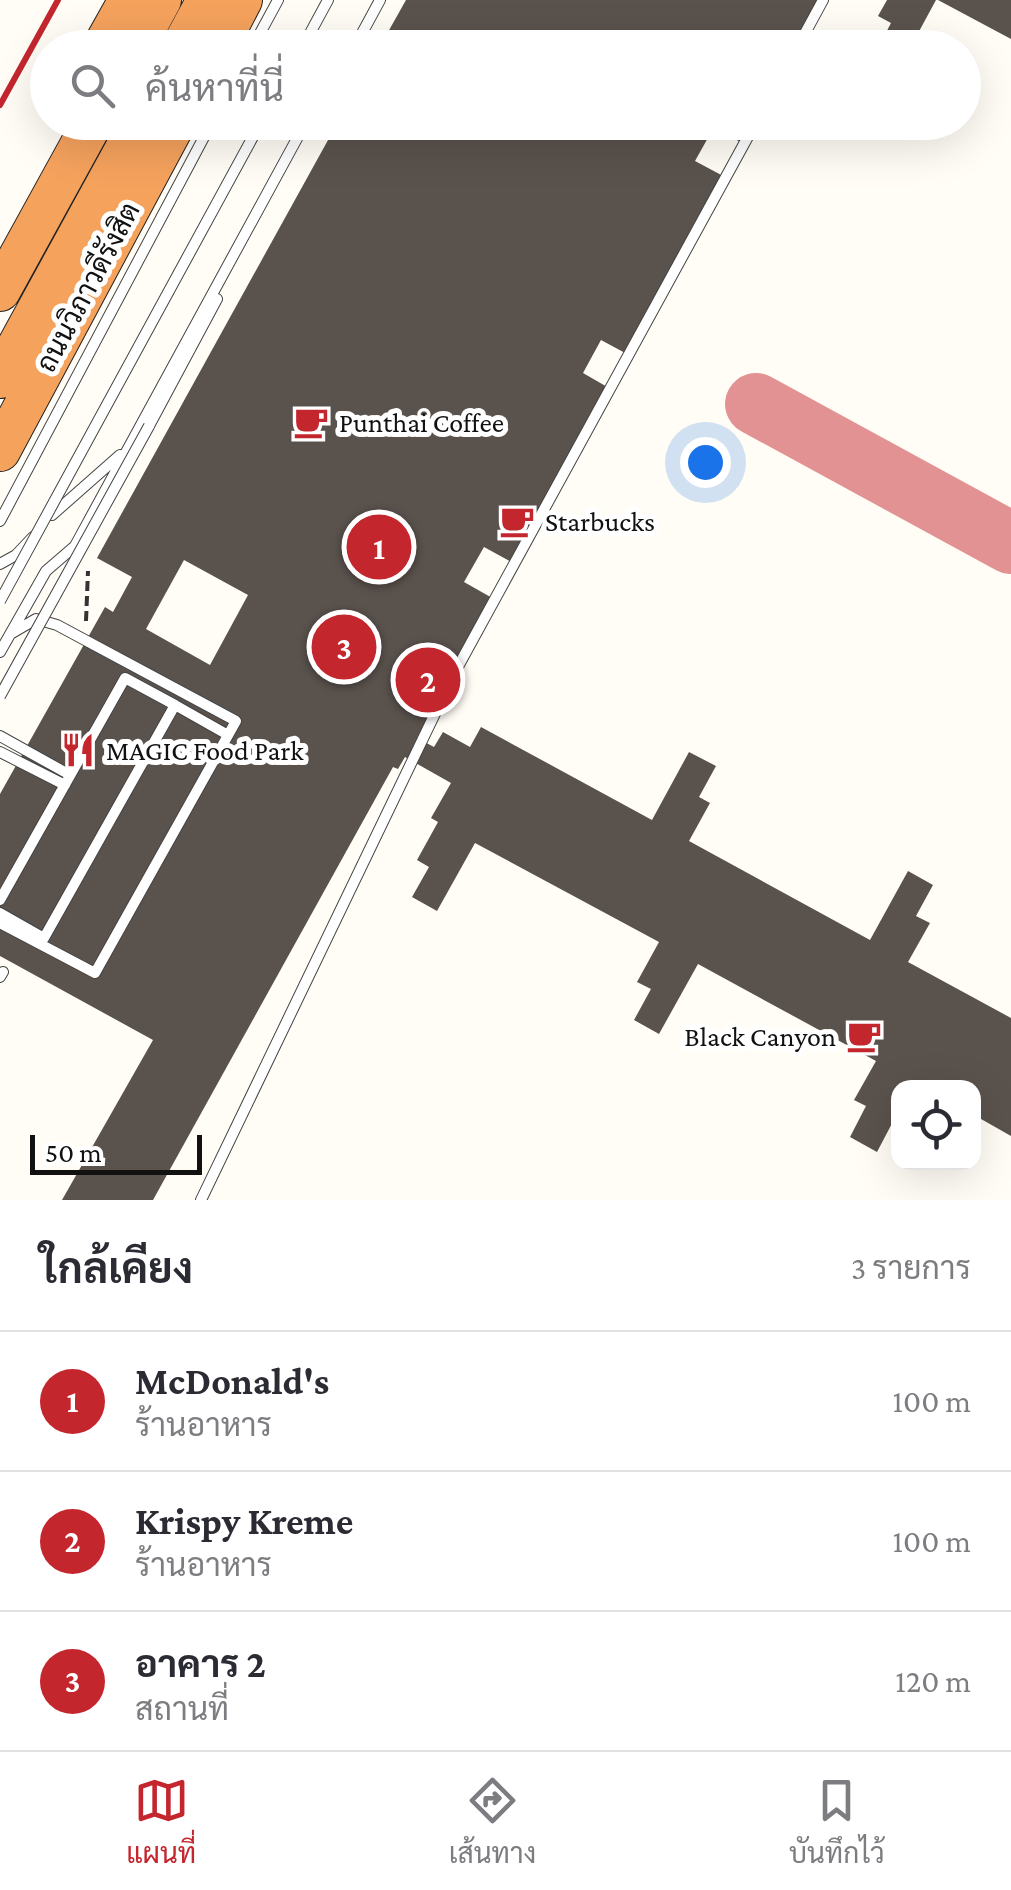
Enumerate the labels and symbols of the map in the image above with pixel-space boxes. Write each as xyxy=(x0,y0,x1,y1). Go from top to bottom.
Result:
street label: ถนนวิภาวดีรังสิต xyxy=(28,196,146,377)
cafe icon: Punthai Coffee xyxy=(292,403,330,441)
place label: Punthai Coffee xyxy=(339,407,504,438)
your location xyxy=(680,437,731,488)
cafe icon: Starbucks xyxy=(498,502,536,540)
place label: Starbucks xyxy=(545,506,655,537)
pin: 1 xyxy=(346,510,412,584)
pin: 3 xyxy=(312,610,376,684)
pin: 2 xyxy=(396,642,460,718)
restaurant icon: MAGIC Food Park xyxy=(59,731,97,769)
place label: MAGIC Food Park xyxy=(106,735,304,766)
cafe icon: Black Canyon xyxy=(845,1017,883,1055)
place label: Black Canyon xyxy=(684,1021,836,1052)
scale bar xyxy=(30,1130,202,1174)

